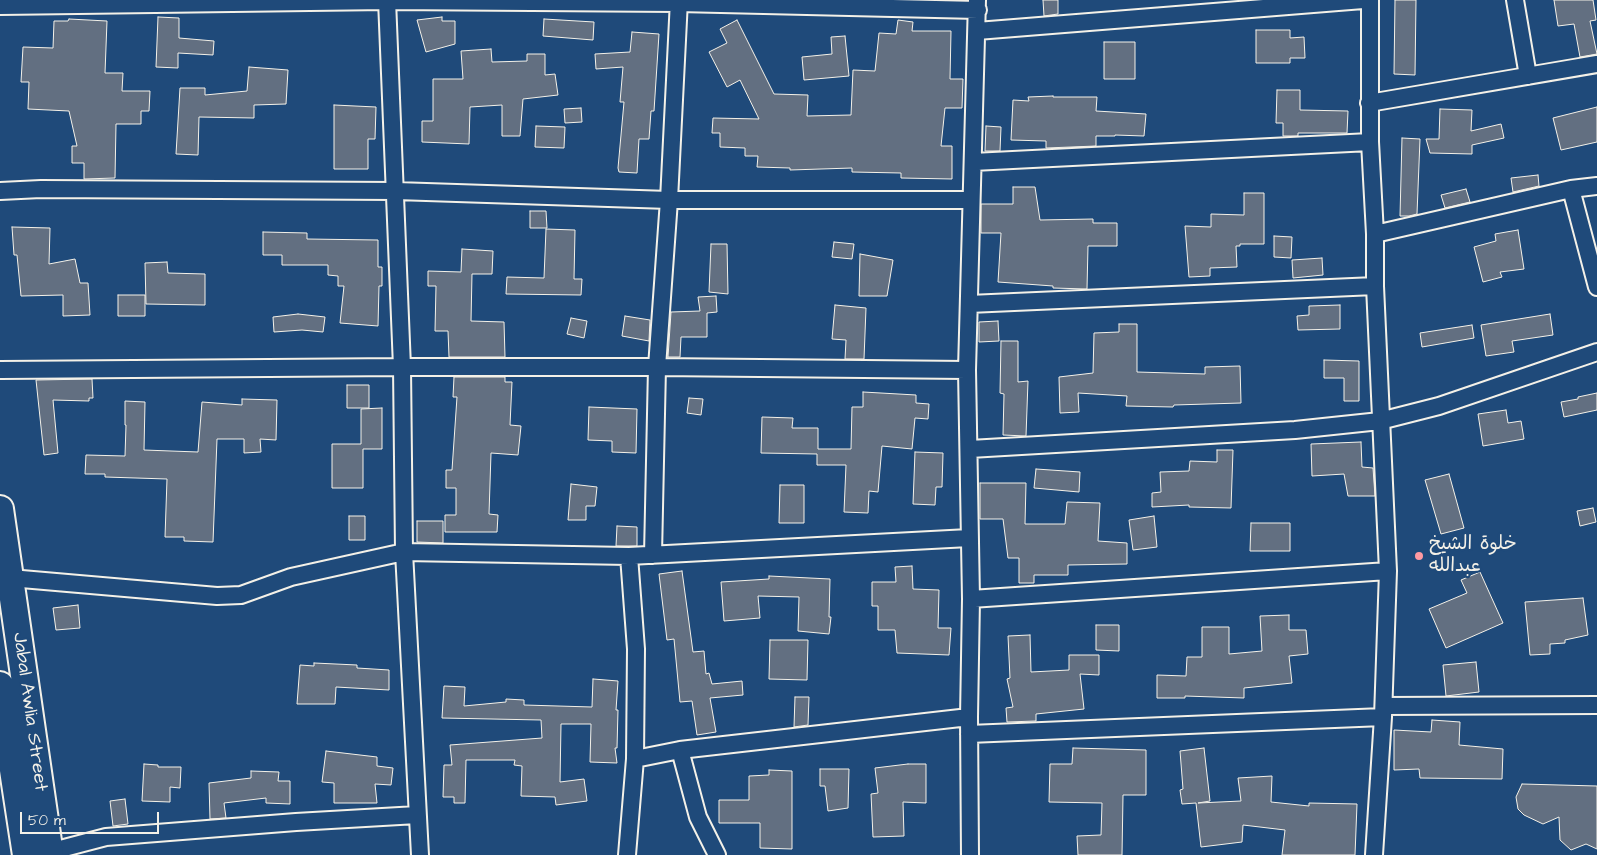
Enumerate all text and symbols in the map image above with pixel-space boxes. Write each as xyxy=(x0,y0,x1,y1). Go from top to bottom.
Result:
place label: خلوة الشيخ عبدالله xyxy=(1429,534,1517,578)
marker: خلوة الشيخ عبدالله xyxy=(1413,550,1425,562)
street label: Jabal Awlia Street xyxy=(7,631,51,793)
scale bar xyxy=(22,802,161,834)
text: 50 m xyxy=(28,810,66,831)

